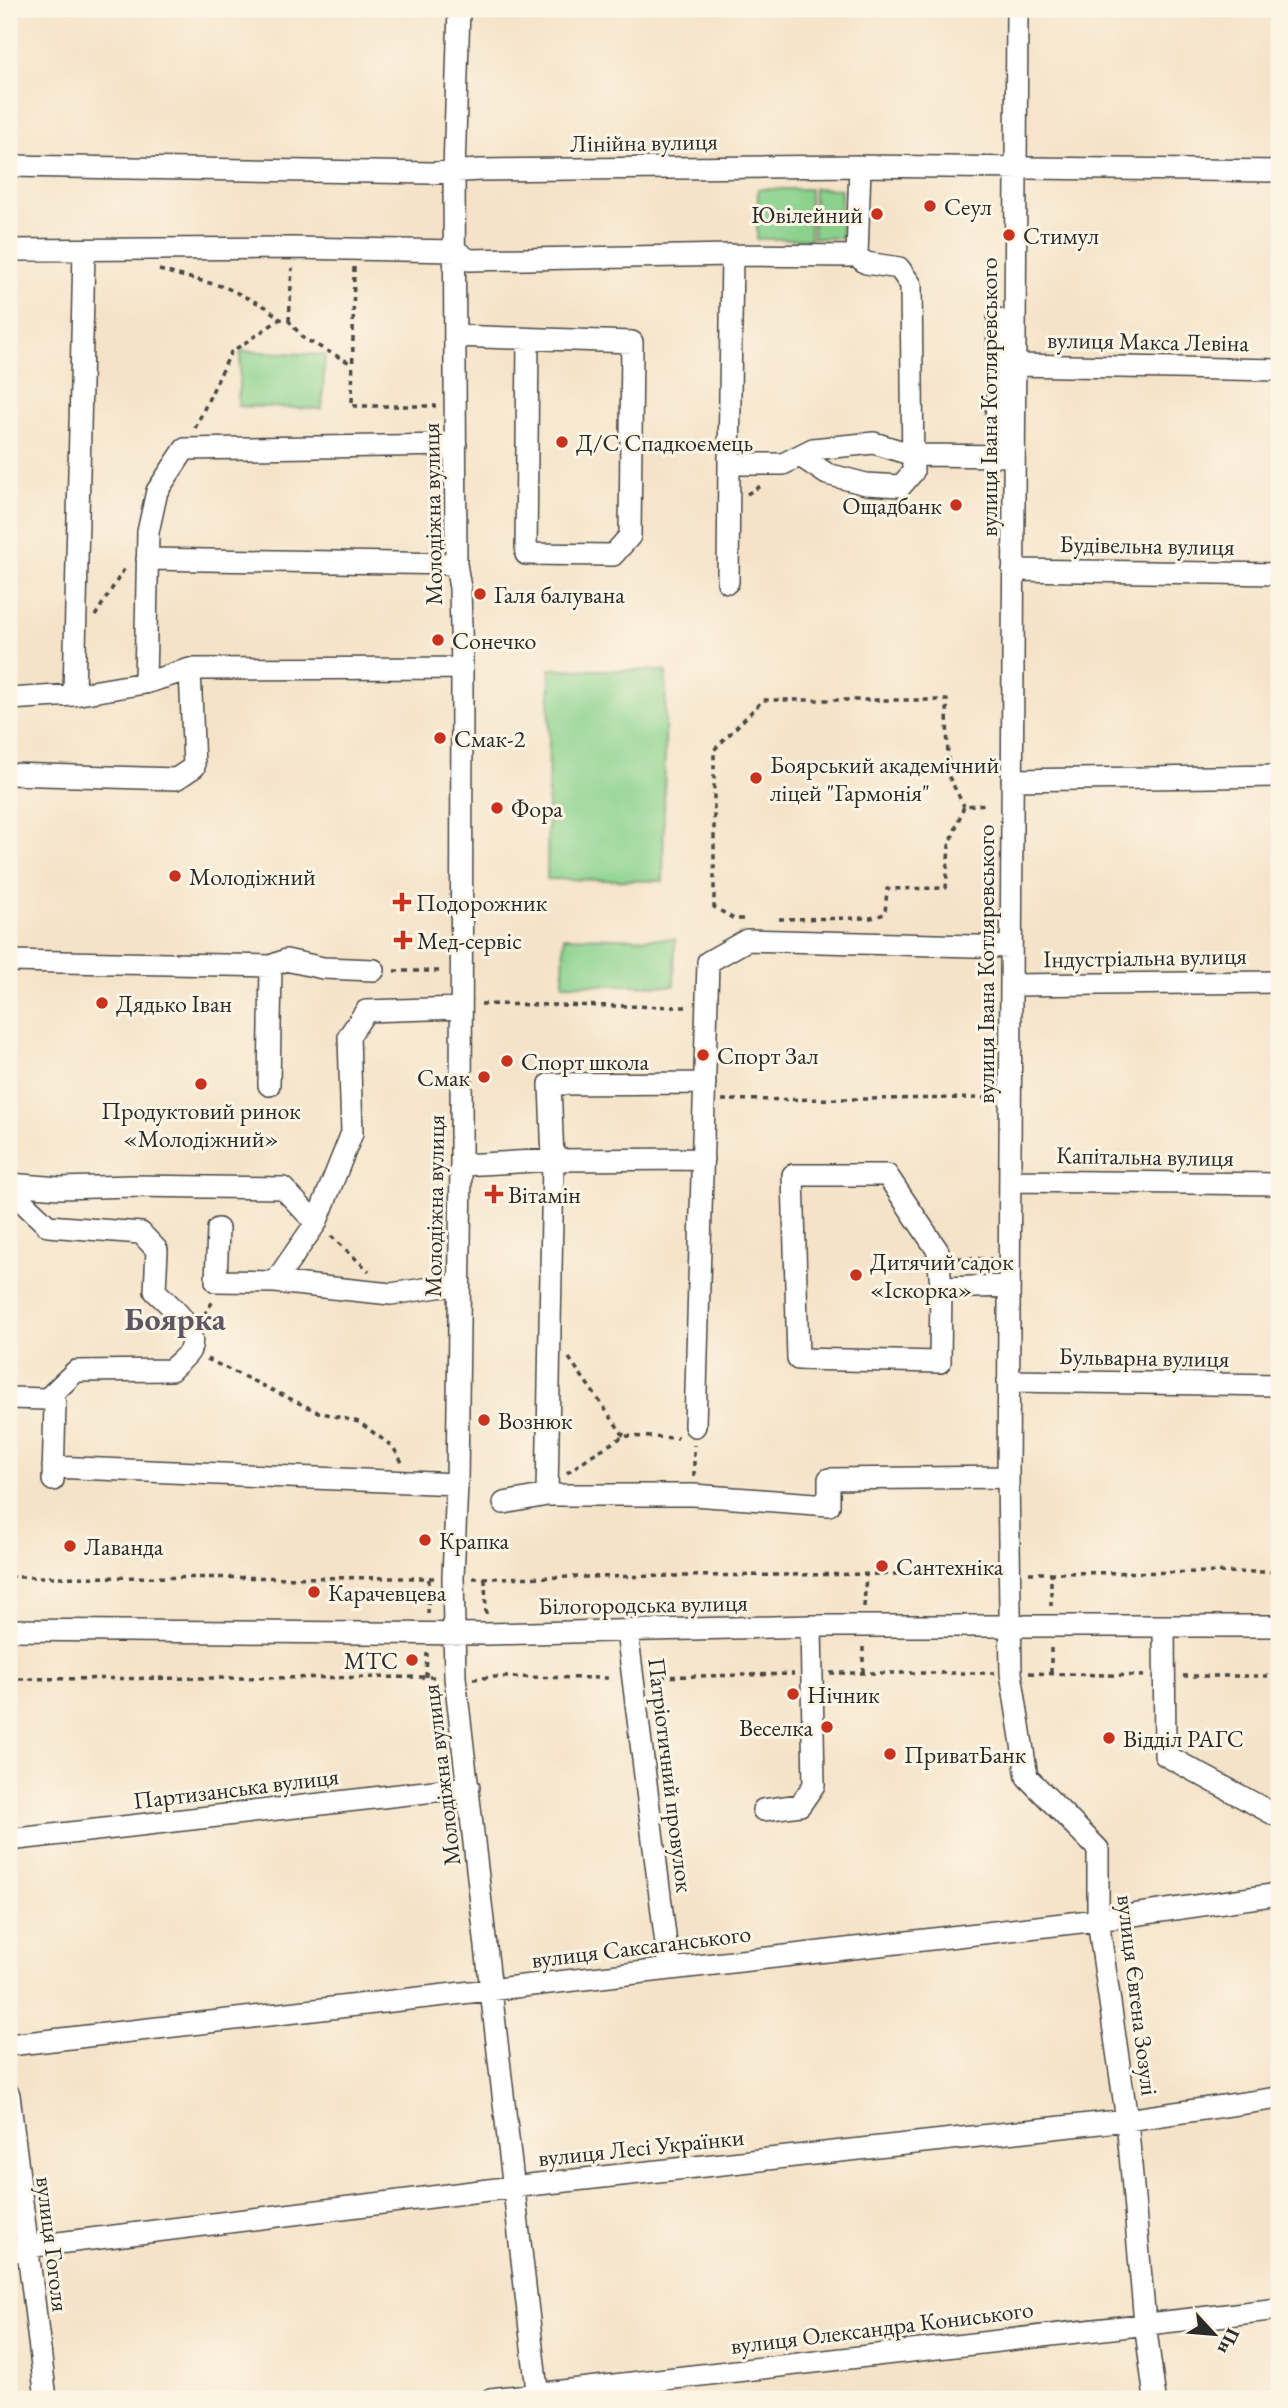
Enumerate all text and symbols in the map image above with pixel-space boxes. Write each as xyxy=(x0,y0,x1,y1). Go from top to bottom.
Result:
street label: Лінійна вулиця xyxy=(570,125,718,159)
place label: Сеул xyxy=(944,191,992,222)
marker: Сеул xyxy=(922,198,938,214)
place label: Ювілейний xyxy=(751,199,863,230)
marker: Ювілейний xyxy=(869,206,885,222)
place label: Стимул xyxy=(1023,220,1099,251)
marker: Стимул xyxy=(1001,227,1017,243)
street label: вулиця Івана Котляревського xyxy=(973,257,1004,537)
street label: вулиця Макса Левіна xyxy=(1047,324,1250,358)
street label: Молодіжна вулиця xyxy=(415,422,449,606)
place label: Д/С Спадкоємець xyxy=(576,427,753,458)
marker: Д/С Спадкоємець xyxy=(554,434,570,450)
place label: Ощадбанк xyxy=(842,490,943,521)
marker: Ощадбанк xyxy=(948,497,964,513)
street label: Будівельна вулиця xyxy=(1059,528,1235,562)
place label: Галя балувана xyxy=(494,579,625,610)
marker: Галя балувана xyxy=(472,586,488,602)
place label: Сонечко xyxy=(452,625,537,656)
marker: Сонечко xyxy=(430,632,446,648)
place label: Смак-2 xyxy=(454,723,526,754)
marker: Смак-2 xyxy=(432,730,448,746)
place label: Боярський академічний ліцей "Гармонія" xyxy=(770,749,1000,808)
marker: Боярський академічний ліцей "Гармонія" xyxy=(748,770,764,786)
place label: Фора xyxy=(511,793,563,824)
marker: Фора xyxy=(489,800,505,816)
street label: вулиця Івана Котляревського xyxy=(970,824,1001,1104)
place label: Молодіжний xyxy=(189,861,316,892)
marker: Молодіжний xyxy=(167,868,183,884)
place label: Подорожник xyxy=(416,887,548,918)
marker: Подорожник xyxy=(394,894,410,910)
place label: Мед-сервіс xyxy=(417,925,522,956)
marker: Мед-сервіс xyxy=(395,932,411,948)
street label: Індустріальна вулиця xyxy=(1043,940,1247,974)
place label: Дядько Іван xyxy=(116,988,232,1019)
marker: Дядько Іван xyxy=(94,995,110,1011)
place label: Спорт Зал xyxy=(717,1040,818,1071)
place label: Спорт школа xyxy=(521,1046,650,1077)
marker: Спорт Зал xyxy=(695,1047,711,1063)
marker: Спорт школа xyxy=(499,1053,515,1069)
place label: Смак xyxy=(417,1062,471,1093)
marker: Смак xyxy=(476,1069,492,1085)
marker: Продуктовий ринок «Молодіжний» xyxy=(193,1076,209,1092)
place label: Продуктовий ринок «Молодіжний» xyxy=(101,1095,301,1154)
street label: Молодіжна вулиця xyxy=(417,1114,451,1298)
street label: Капітальна вулиця xyxy=(1056,1139,1234,1173)
place label: Вітамін xyxy=(508,1179,581,1210)
marker: Вітамін xyxy=(486,1186,502,1202)
place label: Дитячий садок «Іскорка» xyxy=(870,1246,1014,1305)
marker: Дитячий садок «Іскорка» xyxy=(848,1267,864,1283)
district label: Боярка xyxy=(124,1298,227,1340)
street label: Бульварна вулиця xyxy=(1058,1340,1230,1374)
place label: Вознюк xyxy=(498,1405,573,1436)
marker: Вознюк xyxy=(476,1412,492,1428)
place label: Крапка xyxy=(439,1525,510,1556)
place label: Лаванда xyxy=(84,1531,164,1562)
marker: Крапка xyxy=(417,1532,433,1548)
marker: Лаванда xyxy=(62,1538,78,1554)
place label: Сантехніка xyxy=(896,1551,1004,1582)
marker: Сантехніка xyxy=(874,1558,890,1574)
place label: Карачевцева xyxy=(328,1577,447,1608)
marker: Карачевцева xyxy=(306,1584,322,1600)
street label: Білогородська вулиця xyxy=(538,1587,748,1621)
place label: МТС xyxy=(344,1645,398,1676)
marker: МТС xyxy=(404,1652,420,1668)
street label: Патріотичний провулок xyxy=(641,1656,701,1895)
place label: Нічник xyxy=(807,1679,880,1710)
street label: Молодіжна вулиця xyxy=(414,1682,468,1868)
marker: Нічник xyxy=(785,1686,801,1702)
place label: Веселка xyxy=(739,1712,813,1743)
marker: Веселка xyxy=(819,1719,835,1735)
place label: Відділ РАГС xyxy=(1123,1723,1244,1754)
marker: Відділ РАГС xyxy=(1101,1730,1117,1746)
place label: ПриватБанк xyxy=(904,1739,1027,1770)
marker: ПриватБанк xyxy=(882,1746,898,1762)
street label: Партизанська вулиця xyxy=(131,1760,341,1816)
street label: вулиця Євгена Зозулі xyxy=(1110,1893,1166,2097)
street label: вулиця Саксаганського xyxy=(529,1917,753,1975)
street label: вулиця Лесі Українки xyxy=(536,2121,746,2173)
street label: вулиця Гоголя xyxy=(29,2175,77,2314)
street label: вулиця Олександра Кониського xyxy=(729,2293,1035,2361)
north arrow xyxy=(1180,2300,1250,2370)
text: Пн xyxy=(1212,2324,1246,2358)

